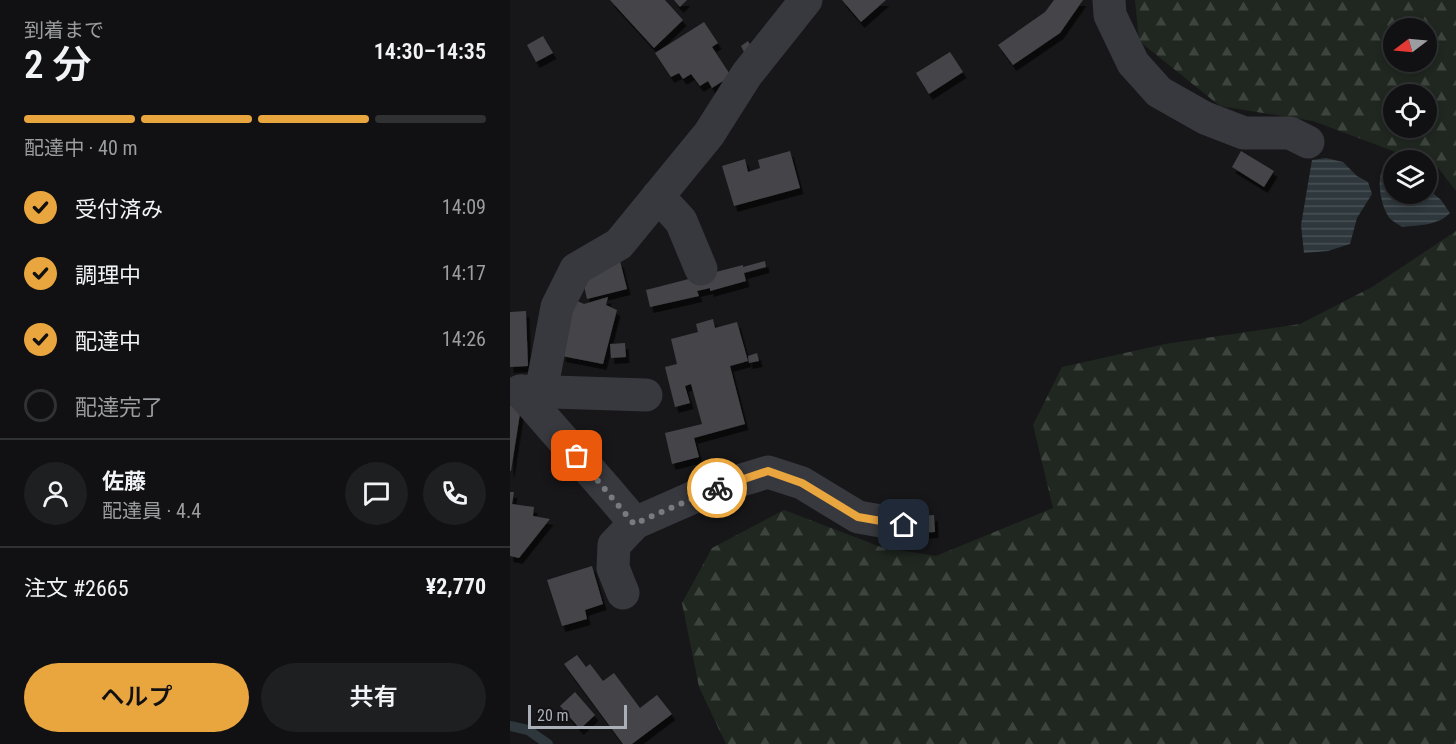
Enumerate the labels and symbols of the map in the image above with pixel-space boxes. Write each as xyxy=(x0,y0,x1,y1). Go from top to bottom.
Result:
north arrow xyxy=(1383,18,1437,72)
pin xyxy=(551,430,602,481)
courier xyxy=(687,458,747,518)
pin xyxy=(878,499,929,550)
scale bar xyxy=(528,702,627,730)

